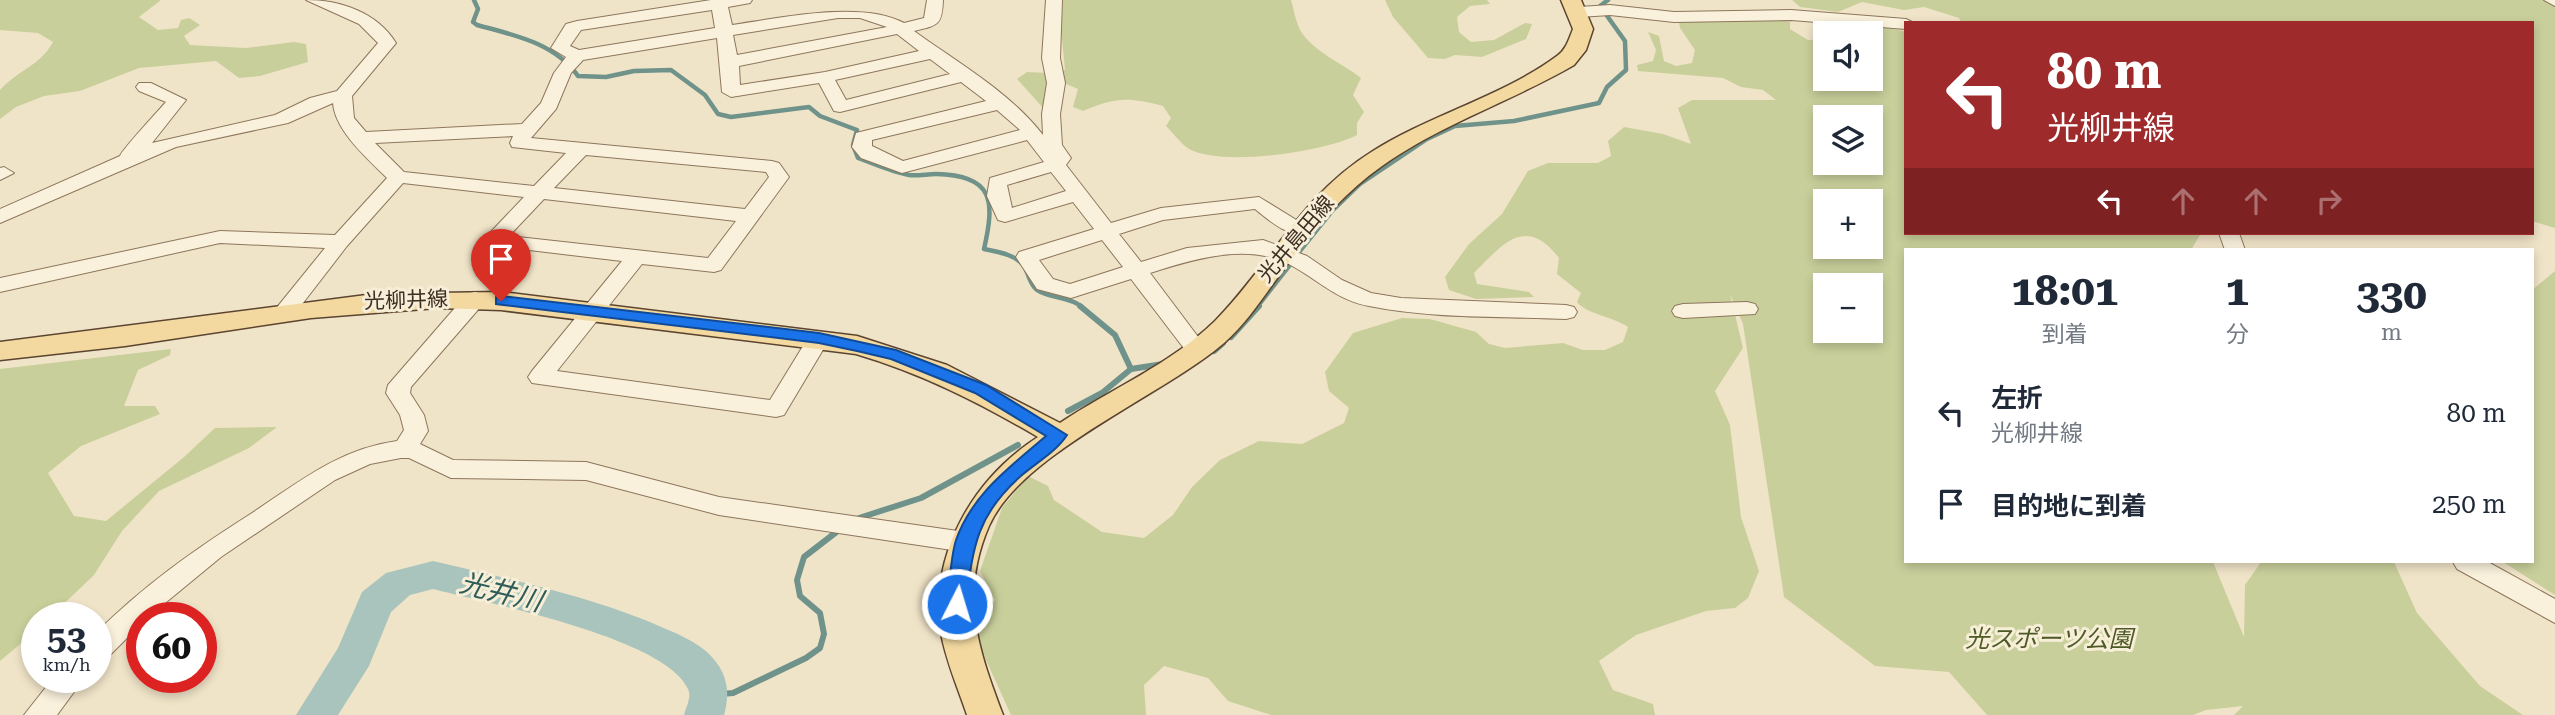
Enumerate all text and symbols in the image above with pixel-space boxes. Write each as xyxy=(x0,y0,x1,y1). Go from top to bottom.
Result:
map controls xyxy=(1813,21,1883,343)
button: sound xyxy=(1813,21,1883,91)
text: 80 m xyxy=(2047,43,2162,100)
icon: left xyxy=(1932,49,2023,140)
button: layers xyxy=(1813,105,1883,175)
text: 光柳井線 xyxy=(2047,109,2175,147)
icon: left xyxy=(2091,182,2129,220)
icon: ahead xyxy=(2164,182,2202,220)
icon: ahead xyxy=(2237,182,2275,220)
icon: right xyxy=(2310,182,2348,220)
button: + xyxy=(1813,189,1883,259)
street label: 光井島田線 xyxy=(1253,191,1339,287)
pin xyxy=(471,229,531,301)
icon: arrive xyxy=(482,240,520,278)
text: 18:01 xyxy=(2011,266,2118,315)
text: 1 xyxy=(2226,266,2249,315)
text: 330 xyxy=(2356,270,2427,319)
button: − xyxy=(1813,273,1883,343)
street label: 光柳井線 xyxy=(364,287,448,313)
text: m xyxy=(2381,319,2402,346)
text: 到着 xyxy=(2042,321,2088,348)
text: 分 xyxy=(2226,321,2249,348)
text: 左折 xyxy=(1991,383,2043,413)
icon: left xyxy=(1932,394,1970,432)
text: 80 m xyxy=(2447,398,2506,428)
text: 光柳井線 xyxy=(1991,420,2083,447)
icon: arrive xyxy=(1932,485,1970,523)
text: 250 m xyxy=(2432,489,2506,519)
text: 目的地に到着 xyxy=(1991,491,2147,521)
water label: 光井川 xyxy=(456,566,549,619)
position arrow xyxy=(920,567,994,641)
speed limit sign: 60 xyxy=(126,602,217,693)
text: 53 xyxy=(47,618,86,659)
park label: 光スポーツ公園 xyxy=(1965,625,2136,653)
text: km/h xyxy=(42,654,91,675)

